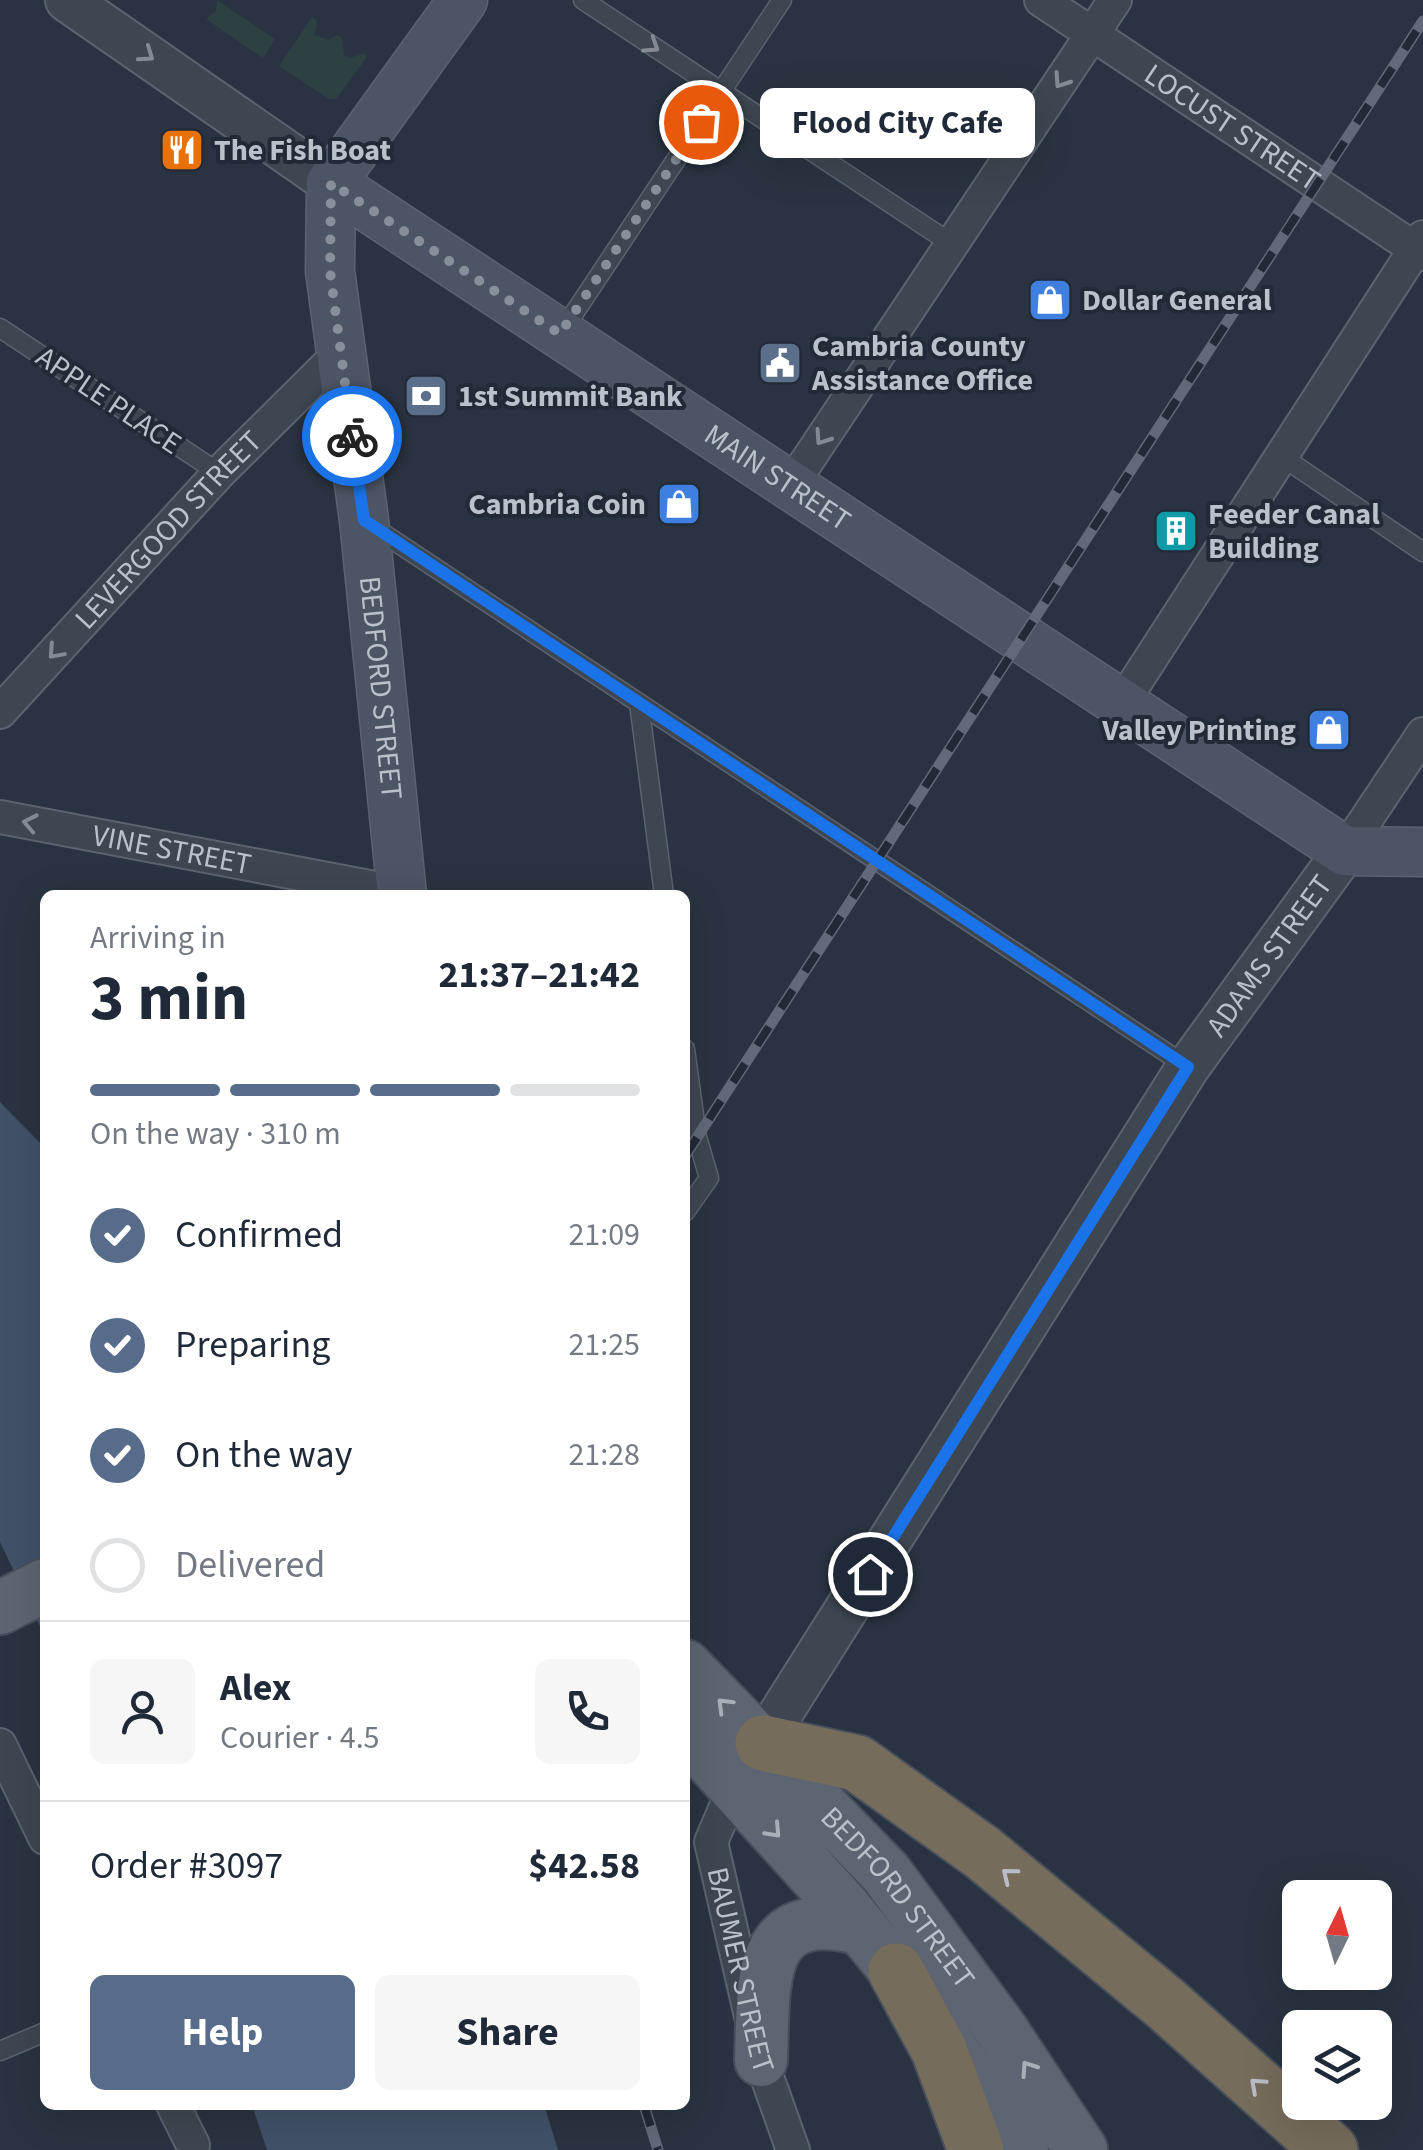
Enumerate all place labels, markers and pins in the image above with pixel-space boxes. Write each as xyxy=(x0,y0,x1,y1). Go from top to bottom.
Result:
pin xyxy=(659,80,744,165)
callout: Flood City Cafe xyxy=(761,87,1036,157)
restaurant icon: The Fish Boat xyxy=(159,127,205,173)
place label: The Fish Boat xyxy=(214,129,392,172)
shop icon: Dollar General xyxy=(1027,277,1073,323)
place label: Dollar General xyxy=(1082,279,1272,322)
place label: Cambria County Assistance Office xyxy=(811,325,1033,402)
public building icon: Cambria County Assistance Office xyxy=(757,340,803,386)
bank icon: 1st Summit Bank xyxy=(403,373,449,419)
place label: 1st Summit Bank xyxy=(458,375,683,418)
shop icon: Cambria Coin xyxy=(656,481,702,527)
place label: Cambria Coin xyxy=(468,483,646,526)
place label: Feeder Canal Building xyxy=(1208,493,1380,570)
building icon: Feeder Canal Building xyxy=(1153,508,1199,554)
shop icon: Valley Printing xyxy=(1306,707,1352,753)
place label: Valley Printing xyxy=(1101,709,1296,752)
pin xyxy=(828,1532,913,1617)

